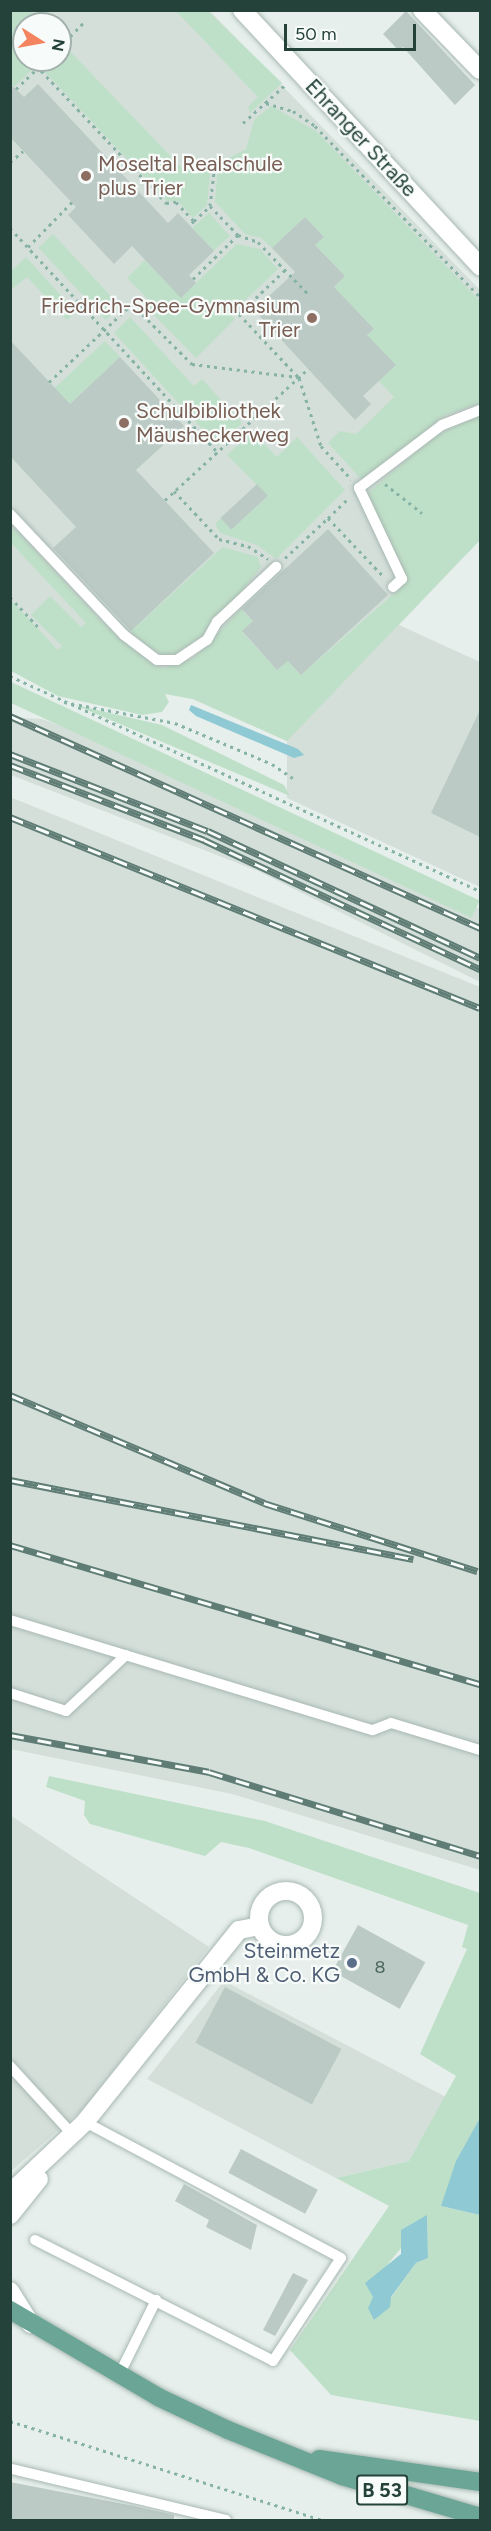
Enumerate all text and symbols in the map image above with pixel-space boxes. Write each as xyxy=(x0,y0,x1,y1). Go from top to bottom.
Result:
north arrow xyxy=(12,12,72,72)
scale bar xyxy=(287,12,419,50)
text: 50 m xyxy=(295,23,337,45)
text: N xyxy=(48,37,69,53)
street label: Ehranger Straße xyxy=(300,74,422,202)
place label: Moseltal Realschule plus Trier xyxy=(98,151,283,201)
marker: Moseltal Realschule plus Trier xyxy=(79,169,93,183)
place label: Friedrich-Spee-Gymnasium Trier xyxy=(41,293,300,343)
marker: Friedrich-Spee-Gymnasium Trier xyxy=(305,311,319,325)
place label: Schulbibliothek Mäusheckerweg xyxy=(136,398,289,448)
marker: Schulbibliothek Mäusheckerweg xyxy=(117,416,131,430)
place label: Steinmetz GmbH & Co. KG xyxy=(189,1938,340,1988)
marker: Steinmetz GmbH & Co. KG xyxy=(345,1956,359,1970)
house number: 8 xyxy=(374,1956,386,1978)
road number: B 53 xyxy=(355,2473,409,2507)

